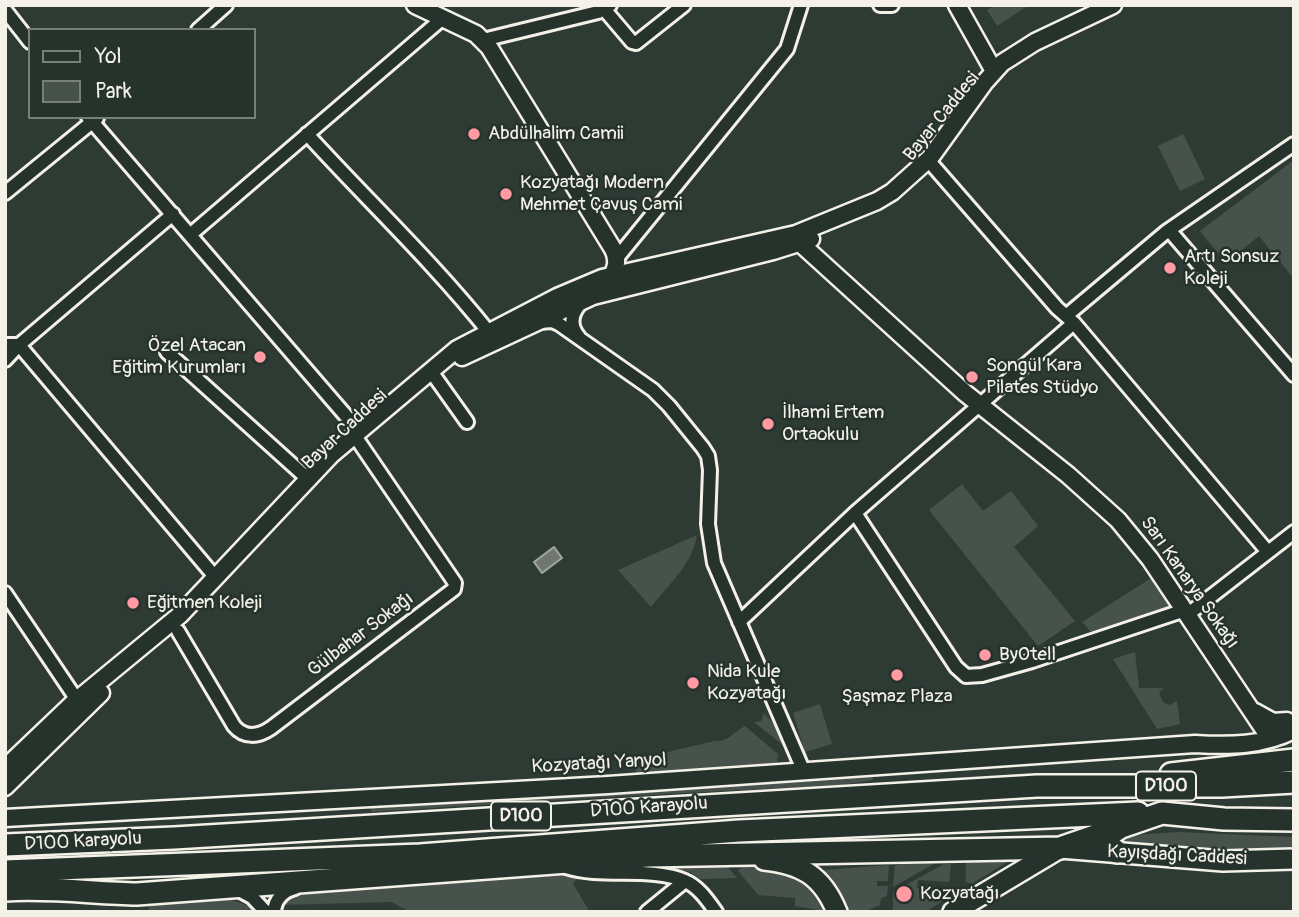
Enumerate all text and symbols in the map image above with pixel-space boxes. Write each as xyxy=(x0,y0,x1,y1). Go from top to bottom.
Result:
legend xyxy=(28,28,256,119)
text: Yol xyxy=(95,43,122,70)
street label: Bayar Caddesi xyxy=(899,68,985,166)
text: Park xyxy=(95,78,132,105)
place label: Abdülhalim Camii xyxy=(488,123,624,145)
marker: Abdülhalim Camii xyxy=(466,126,482,142)
place label: Kozyatağı Modern Mehmet Çavuş Cami xyxy=(520,172,682,216)
marker: Kozyatağı Modern Mehmet Çavuş Cami xyxy=(498,186,514,202)
place label: Artı Sonsuz Koleji xyxy=(1184,246,1279,290)
marker: Artı Sonsuz Koleji xyxy=(1162,260,1178,276)
place label: Özel Atacan Eğitim Kurumları xyxy=(112,335,246,379)
marker: Özel Atacan Eğitim Kurumları xyxy=(252,349,268,365)
place label: Songül Kara Pilates Stüdyo xyxy=(986,355,1098,399)
marker: Songül Kara Pilates Stüdyo xyxy=(964,369,980,385)
street label: Bayar Caddesi xyxy=(298,385,392,475)
place label: İlhami Ertem Ortaokulu xyxy=(782,402,884,446)
marker: İlhami Ertem Ortaokulu xyxy=(760,416,776,432)
street label: Sarı Kanarya Sokağı xyxy=(1135,512,1243,654)
street label: Gülbahar Sokağı xyxy=(303,588,419,682)
place label: Eğitmen Koleji xyxy=(147,592,262,614)
marker: Eğitmen Koleji xyxy=(125,595,141,611)
place label: ByOtell xyxy=(999,644,1056,666)
marker: ByOtell xyxy=(977,647,993,663)
place label: Nida Kule Kozyatağı xyxy=(707,661,786,705)
marker: Şaşmaz Plaza xyxy=(889,667,905,683)
marker: Nida Kule Kozyatağı xyxy=(685,675,701,691)
place label: Şaşmaz Plaza xyxy=(842,686,952,708)
street label: Kozyatağı Yanyol xyxy=(531,749,667,779)
road number: D100 xyxy=(1136,772,1196,800)
street label: D100 Karayolu xyxy=(589,793,709,823)
road number: D100 xyxy=(491,802,551,830)
street label: D100 Karayolu xyxy=(24,828,142,856)
street label: Kayışdağı Caddesi xyxy=(1107,841,1247,871)
place label: Kozyatağı xyxy=(920,883,999,905)
marker: Kozyatağı xyxy=(894,884,914,904)

